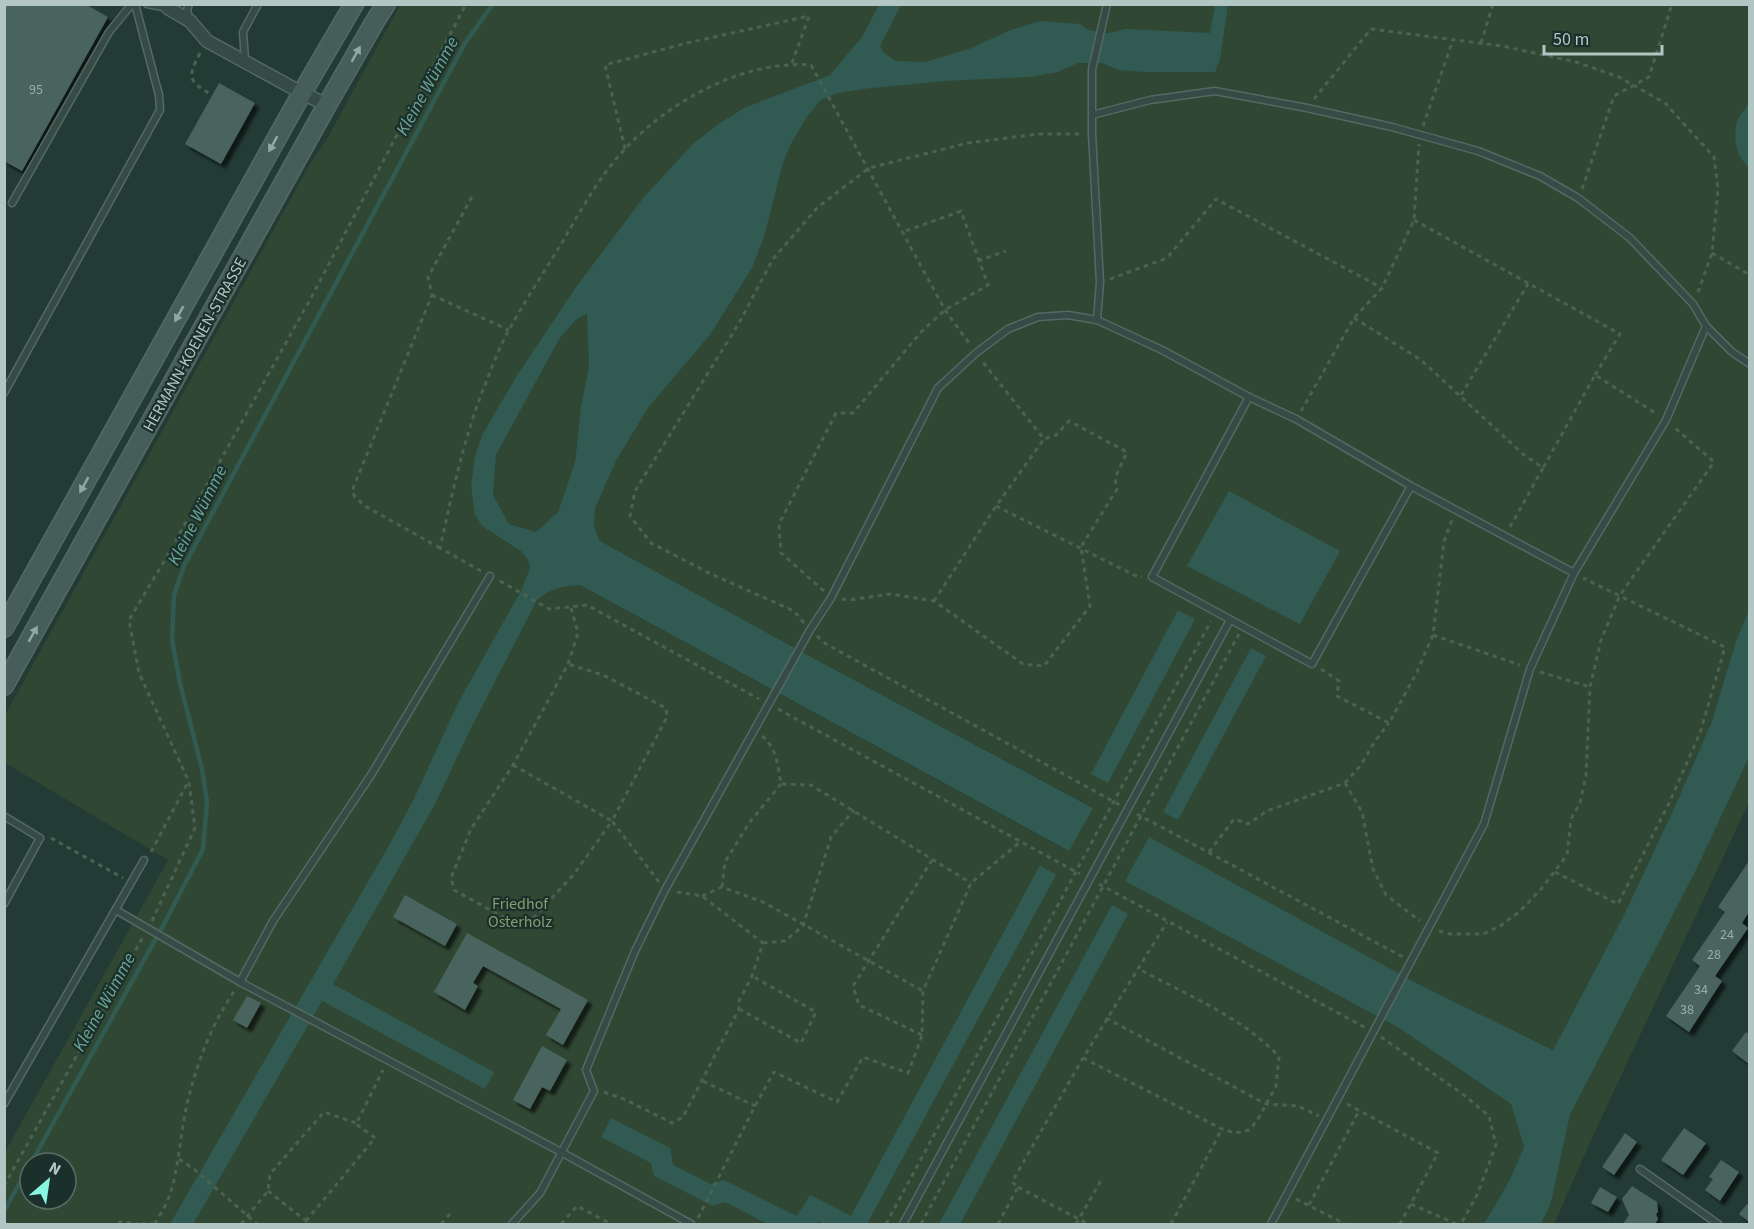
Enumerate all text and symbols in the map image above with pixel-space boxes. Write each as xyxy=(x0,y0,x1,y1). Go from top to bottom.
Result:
scale bar xyxy=(1544,18,1662,56)
text: 50 m xyxy=(1553,27,1589,52)
water label: Kleine Wümme xyxy=(390,32,465,140)
one-way arrow xyxy=(351,45,361,62)
house number: 95 xyxy=(29,80,43,100)
one-way arrow xyxy=(268,136,278,153)
street label: HERMANN-KOENEN-STRASSE xyxy=(138,254,252,435)
one-way arrow xyxy=(174,306,184,323)
water label: Kleine Wümme xyxy=(161,460,234,570)
one-way arrow xyxy=(79,477,89,494)
one-way arrow xyxy=(28,626,38,643)
park label: Friedhof Osterholz xyxy=(488,893,552,933)
house number: 24 xyxy=(1720,925,1734,945)
house number: 28 xyxy=(1707,945,1721,965)
water label: Kleine Wümme xyxy=(67,948,142,1056)
house number: 34 xyxy=(1694,980,1708,1000)
house number: 38 xyxy=(1680,1000,1694,1020)
north arrow xyxy=(18,1151,78,1211)
text: N xyxy=(45,1157,65,1181)

